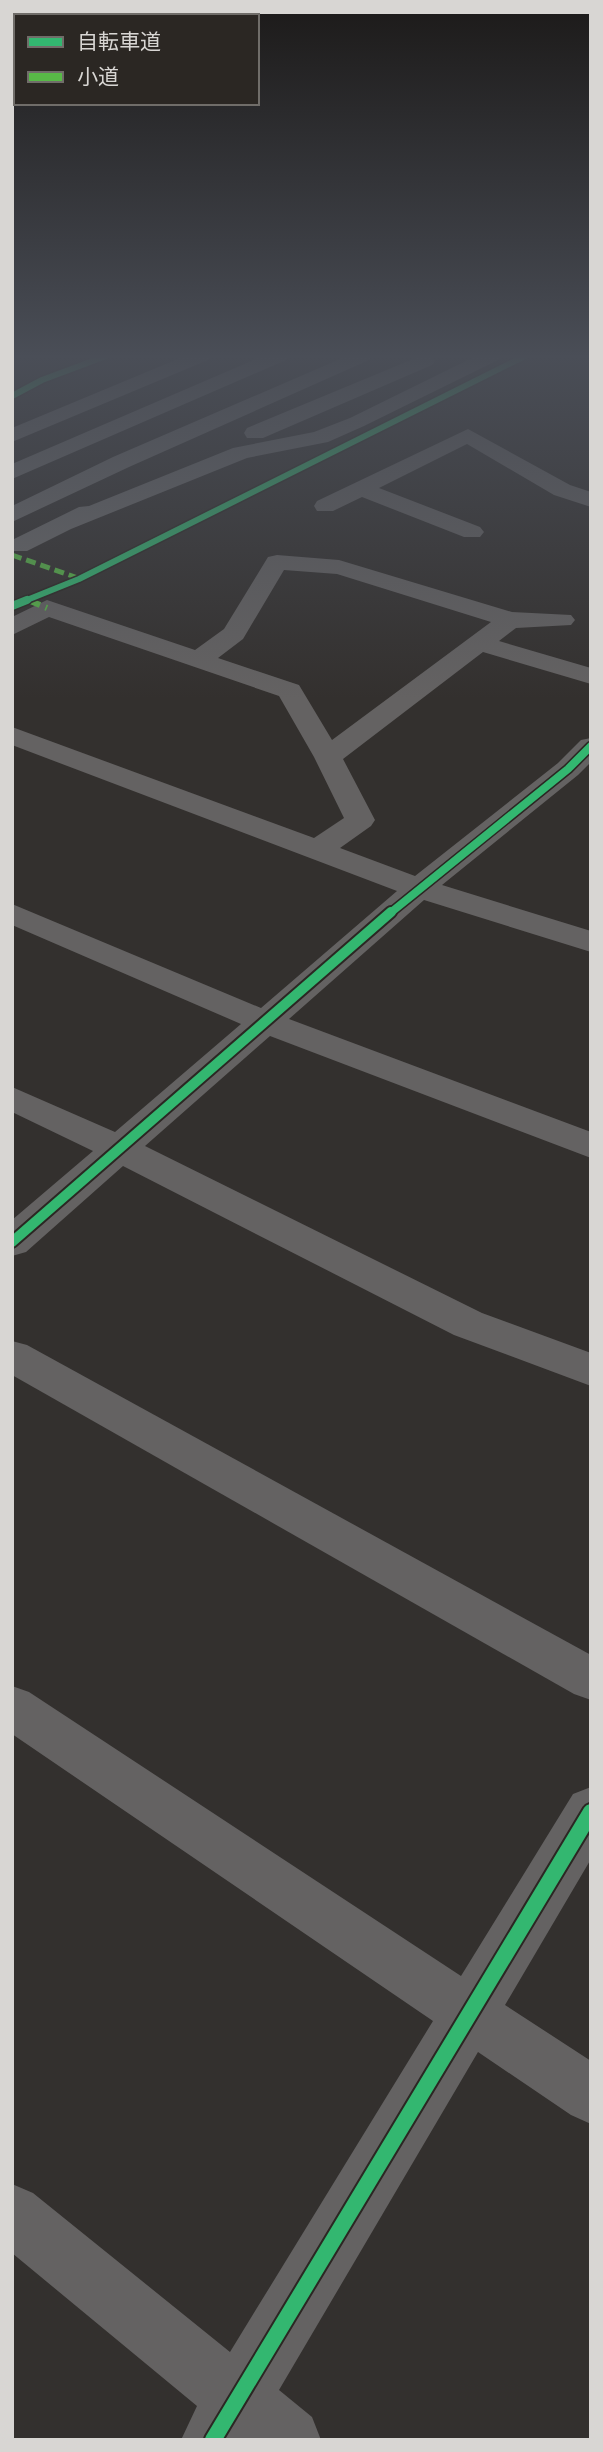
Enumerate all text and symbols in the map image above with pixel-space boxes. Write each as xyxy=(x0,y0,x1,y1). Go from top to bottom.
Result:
legend xyxy=(14,14,259,105)
text: 自転車道 xyxy=(77,27,161,57)
text: 小道 xyxy=(77,62,119,92)

